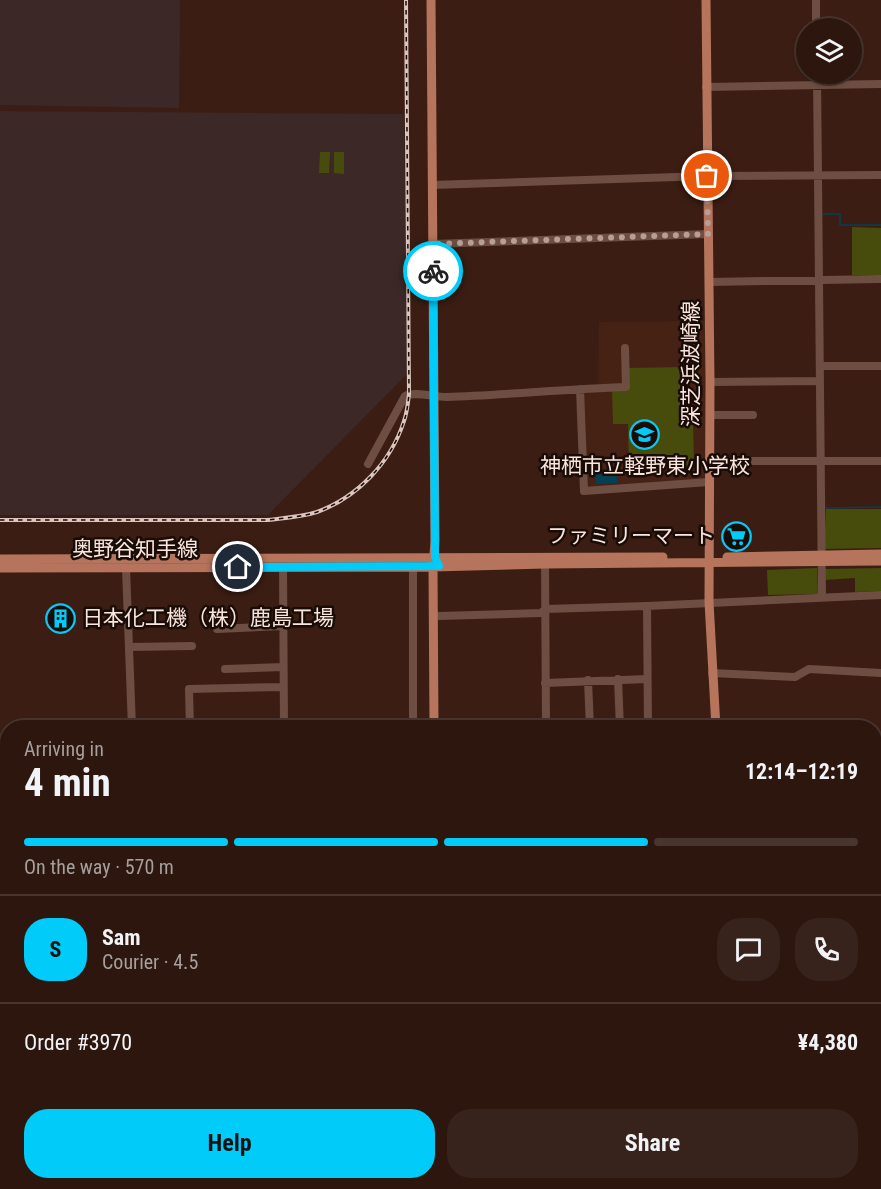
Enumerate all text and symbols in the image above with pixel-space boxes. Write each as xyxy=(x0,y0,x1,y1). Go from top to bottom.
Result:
map controls xyxy=(796,18,862,84)
button: layers xyxy=(796,18,862,84)
pin xyxy=(681,150,732,201)
icon: bag xyxy=(690,159,723,192)
courier xyxy=(403,241,463,301)
icon: bike xyxy=(417,255,450,288)
street label: 深芝浜波崎線 xyxy=(679,301,703,427)
school or university icon: 神栖市立軽野東小学校 xyxy=(629,419,661,451)
place label: 神栖市立軽野東小学校 xyxy=(540,454,750,478)
supermarket icon: ファミリーマート xyxy=(720,520,752,552)
place label: ファミリーマート xyxy=(547,524,715,548)
street label: 奥野谷知手線 xyxy=(72,537,198,561)
pin xyxy=(212,541,263,592)
icon: home xyxy=(221,550,254,583)
building icon: 日本化工機（株）鹿島工場 xyxy=(45,602,77,634)
place label: 日本化工機（株）鹿島工場 xyxy=(82,606,334,630)
text: Arriving in xyxy=(24,737,104,761)
text: 12:14–12:19 xyxy=(745,759,858,784)
text: 4 min xyxy=(24,760,111,806)
text: On the way · 570 m xyxy=(24,855,174,879)
button: chat xyxy=(717,918,780,981)
button: phone xyxy=(795,918,858,981)
text: Sam xyxy=(102,925,141,950)
text: S xyxy=(50,937,61,962)
text: Courier · 4.5 xyxy=(102,950,198,974)
text: Order #3970 xyxy=(24,1030,132,1055)
text: ¥4,380 xyxy=(798,1030,858,1055)
button: Help xyxy=(24,1109,435,1178)
button: Share xyxy=(447,1109,858,1178)

